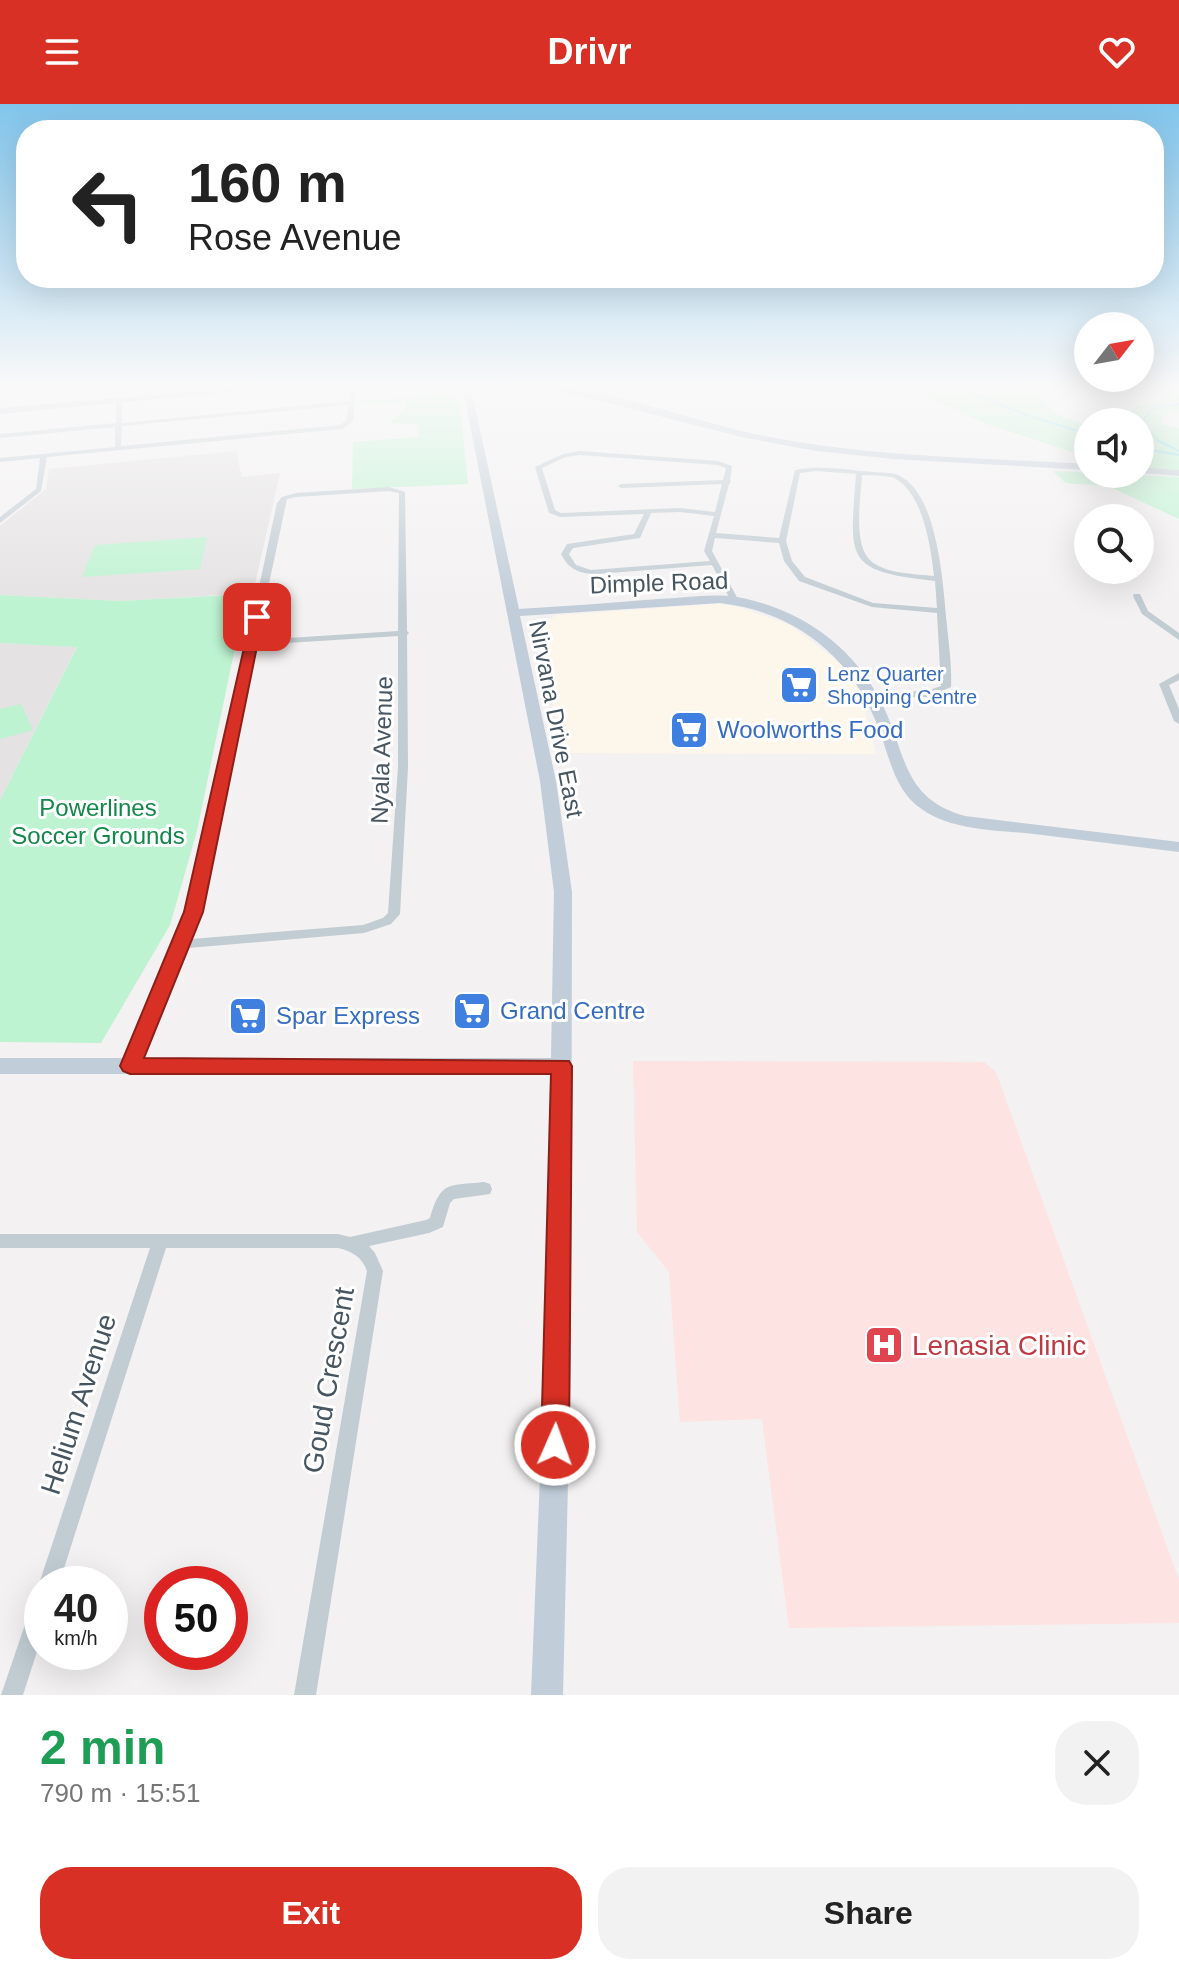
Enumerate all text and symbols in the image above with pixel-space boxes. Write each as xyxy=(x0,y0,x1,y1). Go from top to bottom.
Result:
icon: menu xyxy=(40,30,84,74)
icon: heart xyxy=(1095,30,1139,74)
text: Drivr xyxy=(547,31,632,72)
text: 160 m xyxy=(188,151,347,214)
icon: left xyxy=(56,152,160,256)
text: Rose Avenue xyxy=(188,217,402,258)
north arrow xyxy=(1074,312,1154,392)
map controls xyxy=(1074,312,1154,584)
button: sound xyxy=(1074,408,1154,488)
button: search xyxy=(1074,504,1154,584)
street label: Dimple Road xyxy=(589,567,729,598)
pin xyxy=(223,583,291,651)
icon: arrive xyxy=(235,595,279,639)
street label: Nirvana Drive East xyxy=(524,618,589,820)
place label: Lenz Quarter Shopping Centre xyxy=(827,663,977,708)
supermarket icon: Lenz Quarter Shopping Centre xyxy=(778,664,820,706)
street label: Nyala Avenue xyxy=(365,676,398,824)
supermarket icon: Woolworths Food xyxy=(668,709,710,751)
place label: Woolworths Food xyxy=(717,716,903,743)
park label: Powerlines Soccer Grounds xyxy=(11,794,185,849)
supermarket icon: Grand Centre xyxy=(451,990,493,1032)
supermarket icon: Spar Express xyxy=(227,995,269,1037)
place label: Grand Centre xyxy=(500,997,645,1024)
place label: Spar Express xyxy=(276,1002,420,1029)
street label: Goud Crescent xyxy=(297,1284,360,1476)
street label: Helium Avenue xyxy=(35,1310,122,1498)
hospital icon: Lenasia Clinic xyxy=(863,1324,905,1366)
place label: Lenasia Clinic xyxy=(912,1330,1086,1361)
position arrow xyxy=(513,1403,597,1487)
speed limit sign: 50 xyxy=(144,1566,248,1670)
text: 40 xyxy=(54,1586,98,1630)
text: km/h xyxy=(54,1627,98,1649)
text: 2 min xyxy=(40,1721,165,1774)
button: close xyxy=(1055,1721,1139,1805)
text: 790 m · 15:51 xyxy=(40,1778,200,1808)
button: Exit xyxy=(40,1867,582,1959)
button: Share xyxy=(598,1867,1139,1959)

